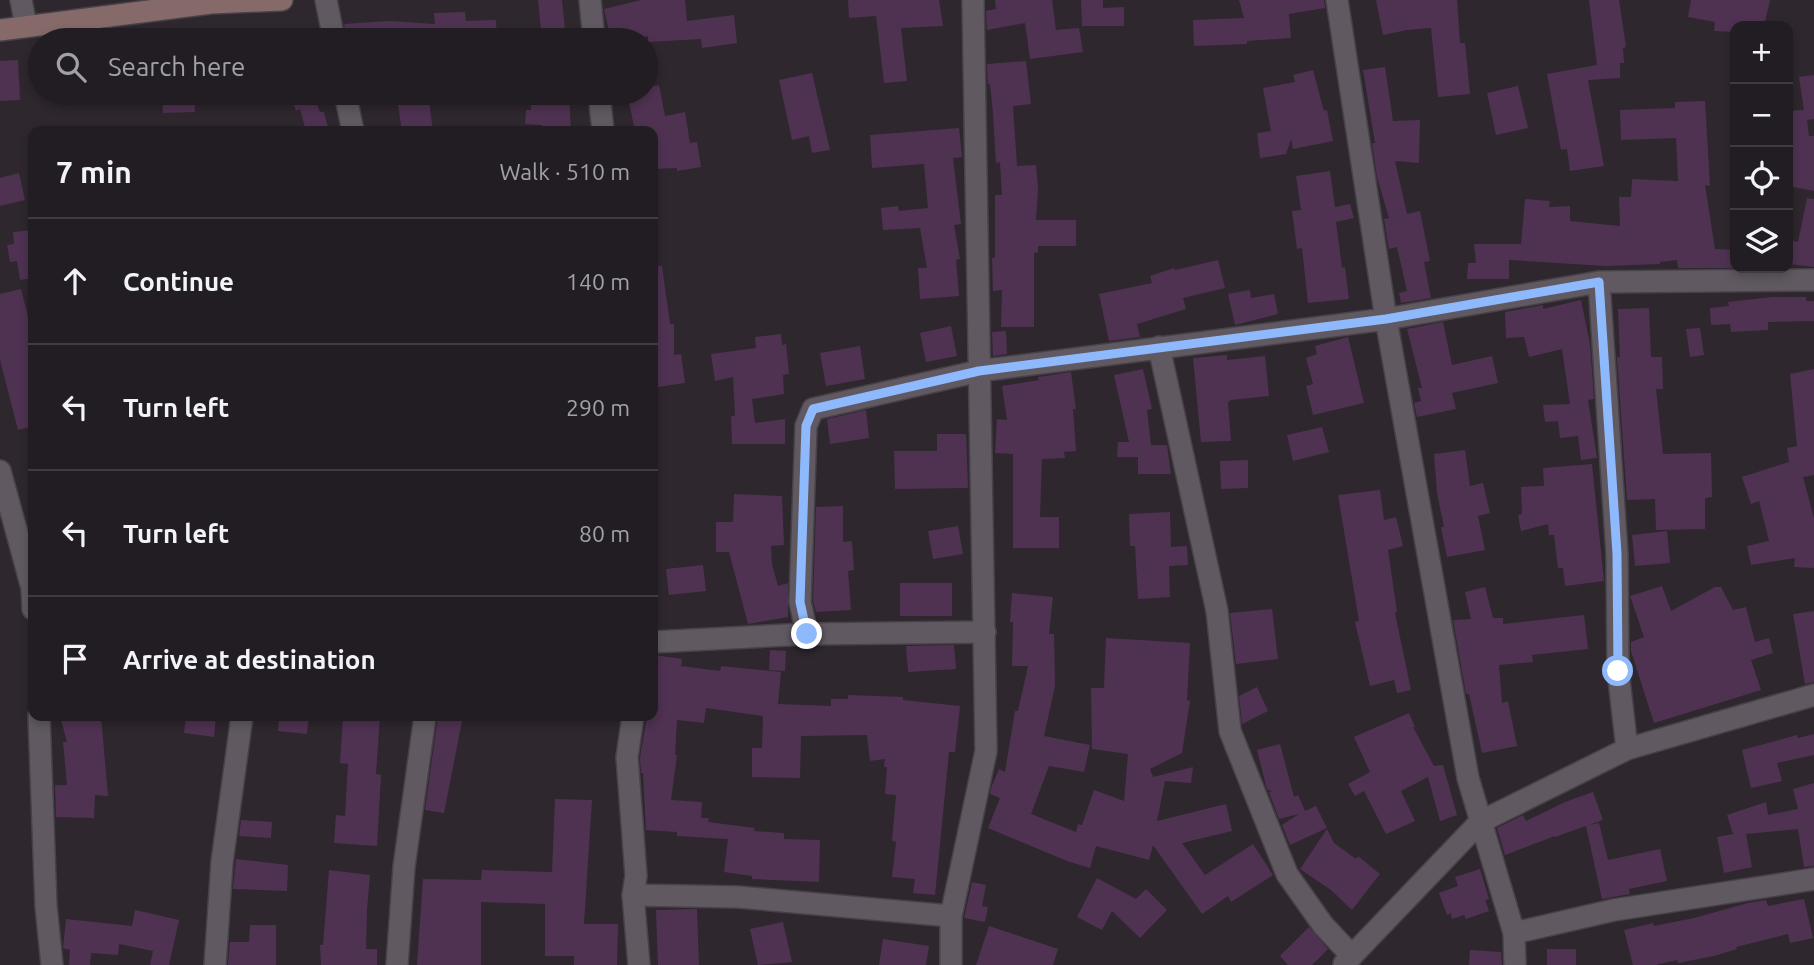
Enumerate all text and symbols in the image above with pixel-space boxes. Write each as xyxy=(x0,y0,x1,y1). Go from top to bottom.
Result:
map controls xyxy=(1730,21,1793,273)
button: + xyxy=(1730,21,1793,84)
search box xyxy=(28,28,658,105)
icon: search xyxy=(52,48,90,86)
text: Search here xyxy=(108,52,245,81)
button: − xyxy=(1730,84,1793,147)
button: locate xyxy=(1730,147,1793,210)
text: 7 min xyxy=(56,155,132,189)
text: Walk · 510 m xyxy=(499,159,630,184)
button: layers xyxy=(1730,210,1793,273)
icon: ahead xyxy=(56,262,94,300)
text: Continue xyxy=(123,267,234,296)
text: 140 m xyxy=(566,269,630,294)
icon: left xyxy=(56,388,94,426)
text: Turn left xyxy=(123,393,229,422)
text: 290 m xyxy=(566,395,630,420)
icon: left xyxy=(56,514,94,552)
text: Turn left xyxy=(123,519,229,548)
text: 80 m xyxy=(579,521,630,546)
route end xyxy=(791,618,822,649)
icon: arrive xyxy=(56,640,94,678)
text: Arrive at destination xyxy=(123,645,376,674)
route start xyxy=(1602,655,1633,686)

